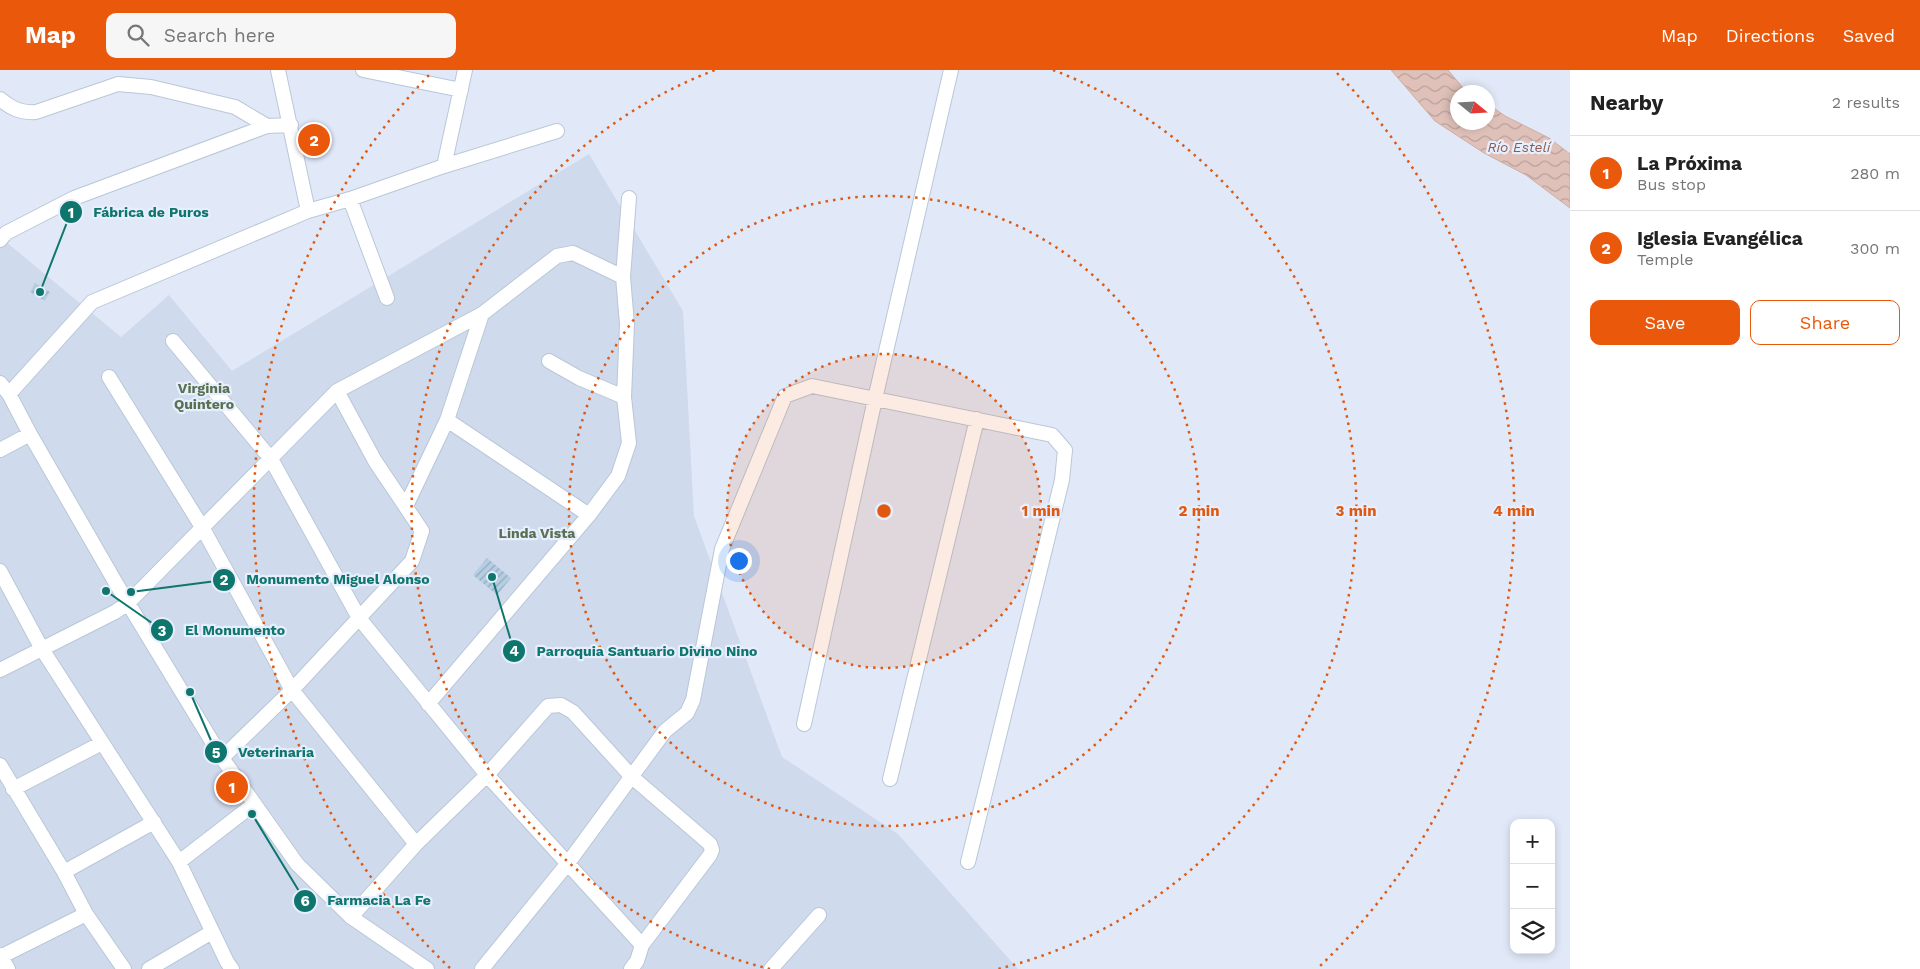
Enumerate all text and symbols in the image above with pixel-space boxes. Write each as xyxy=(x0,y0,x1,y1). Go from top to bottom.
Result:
search box xyxy=(106,13,456,58)
text: Map xyxy=(25,21,76,49)
icon: search xyxy=(124,21,152,49)
text: Search here xyxy=(164,24,275,47)
text: Map xyxy=(1661,25,1698,46)
text: Directions xyxy=(1726,25,1815,46)
text: Saved xyxy=(1843,25,1895,46)
north arrow xyxy=(1450,85,1495,130)
text: Nearby xyxy=(1590,90,1663,115)
text: 2 results xyxy=(1832,93,1900,112)
pin: 2 xyxy=(298,121,330,159)
water label: Río Estelí xyxy=(1488,139,1553,155)
text: La Próxima xyxy=(1637,152,1742,175)
text: 1 xyxy=(1603,164,1609,183)
text: 280 m xyxy=(1850,164,1900,183)
text: Bus stop xyxy=(1637,175,1706,194)
callout: Fábrica de Puros xyxy=(58,198,219,227)
text: 1 xyxy=(68,204,74,222)
text: Fábrica de Puros xyxy=(93,204,209,220)
text: Iglesia Evangélica xyxy=(1637,227,1803,250)
text: 2 xyxy=(1601,239,1611,258)
text: 300 m xyxy=(1850,239,1900,258)
text: Temple xyxy=(1637,250,1694,269)
button: Save xyxy=(1590,300,1740,345)
button: Share xyxy=(1750,300,1900,345)
district label: Virginia Quintero xyxy=(174,380,234,412)
centre of rings xyxy=(875,502,893,520)
text: 1 min xyxy=(1022,502,1060,520)
text: 2 min xyxy=(1178,502,1220,520)
text: 3 min xyxy=(1336,502,1376,520)
text: 4 min xyxy=(1493,502,1535,520)
district label: Linda Vista xyxy=(499,525,576,541)
your location xyxy=(726,548,752,574)
callout: Monumento Miguel Alonso xyxy=(211,565,440,594)
text: 2 xyxy=(220,571,229,589)
text: Monumento Miguel Alonso xyxy=(246,571,430,587)
callout: El Monumento xyxy=(150,616,295,645)
text: 3 xyxy=(158,622,167,640)
text: El Monumento xyxy=(185,622,285,638)
callout: Parroquia Santuario Divino Nino xyxy=(502,636,768,665)
text: 4 xyxy=(509,642,519,660)
text: Parroquia Santuario Divino Nino xyxy=(537,643,758,659)
callout: Veterinaria xyxy=(203,738,324,767)
text: 5 xyxy=(212,744,221,762)
text: Veterinaria xyxy=(238,744,315,760)
pin: 1 xyxy=(216,768,248,806)
map controls xyxy=(1510,819,1555,954)
button: + xyxy=(1510,819,1555,864)
button: − xyxy=(1510,864,1555,909)
callout: Farmacia La Fe xyxy=(292,886,441,915)
text: 6 xyxy=(300,892,310,910)
text: Farmacia La Fe xyxy=(327,892,431,908)
button: layers xyxy=(1510,909,1555,954)

